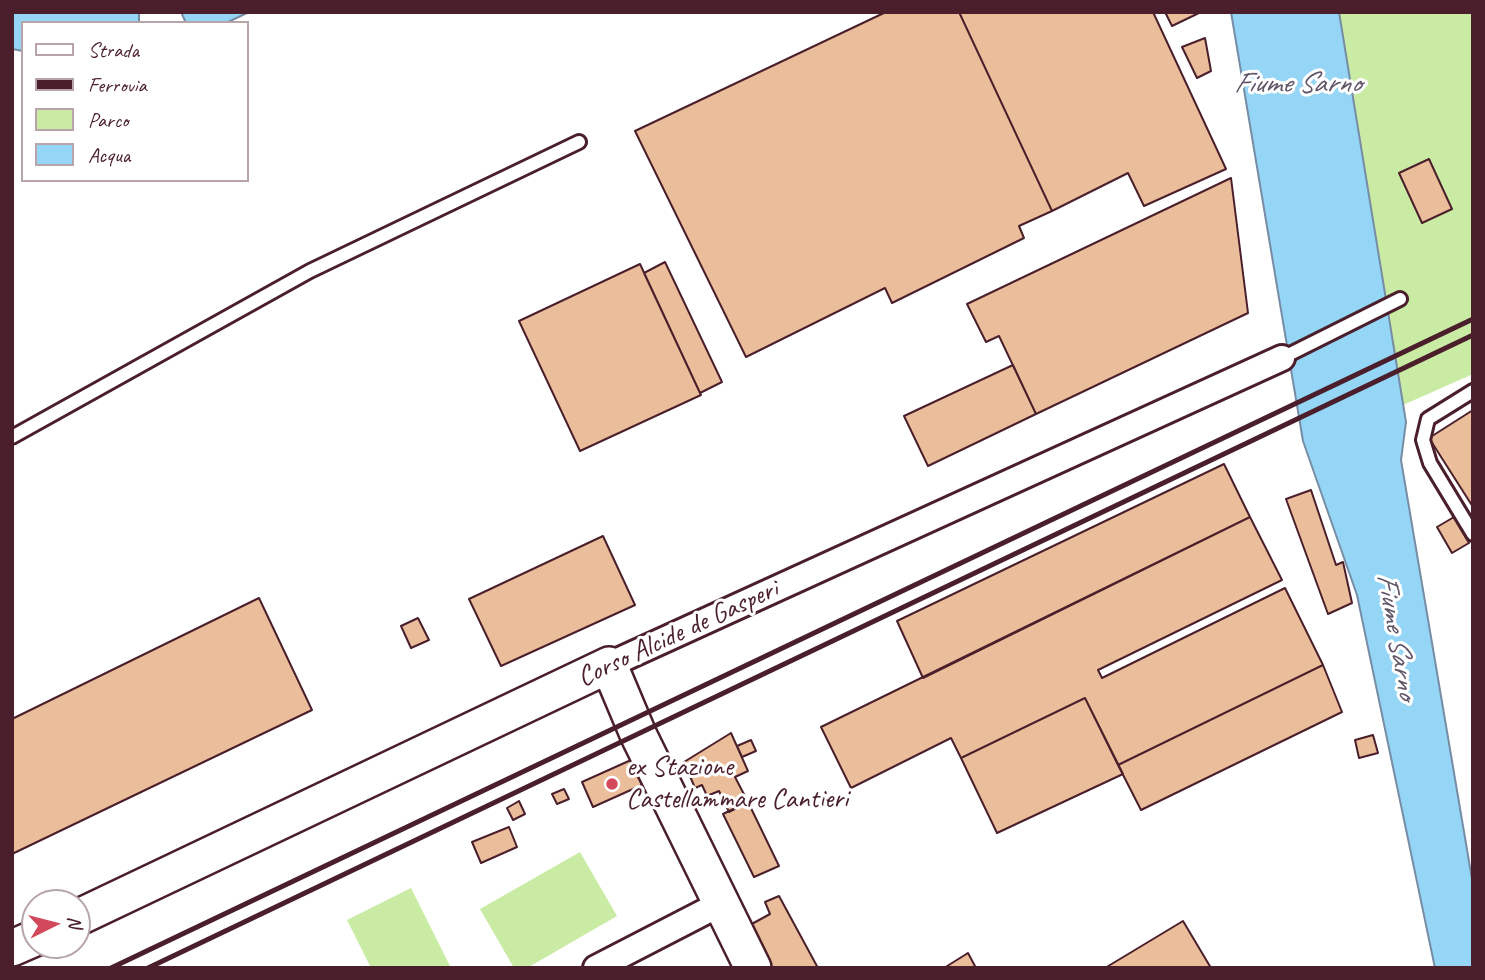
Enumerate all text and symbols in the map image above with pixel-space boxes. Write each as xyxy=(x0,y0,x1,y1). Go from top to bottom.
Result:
legend xyxy=(21,21,248,182)
text: Strada xyxy=(88,37,139,63)
water label: Fiume Sarno xyxy=(1234,66,1360,102)
text: Ferrovia xyxy=(88,72,147,98)
text: Parco xyxy=(88,107,128,133)
text: Acqua xyxy=(88,142,130,168)
water label: Fiume Sarno xyxy=(1367,570,1425,702)
street label: Corso Alcide de Gasperi xyxy=(572,573,784,695)
place label: ex Stazione Castellammare Cantieri xyxy=(626,751,848,817)
marker: ex Stazione Castellammare Cantieri xyxy=(604,776,620,792)
north arrow xyxy=(21,889,91,959)
text: N xyxy=(62,915,87,929)

